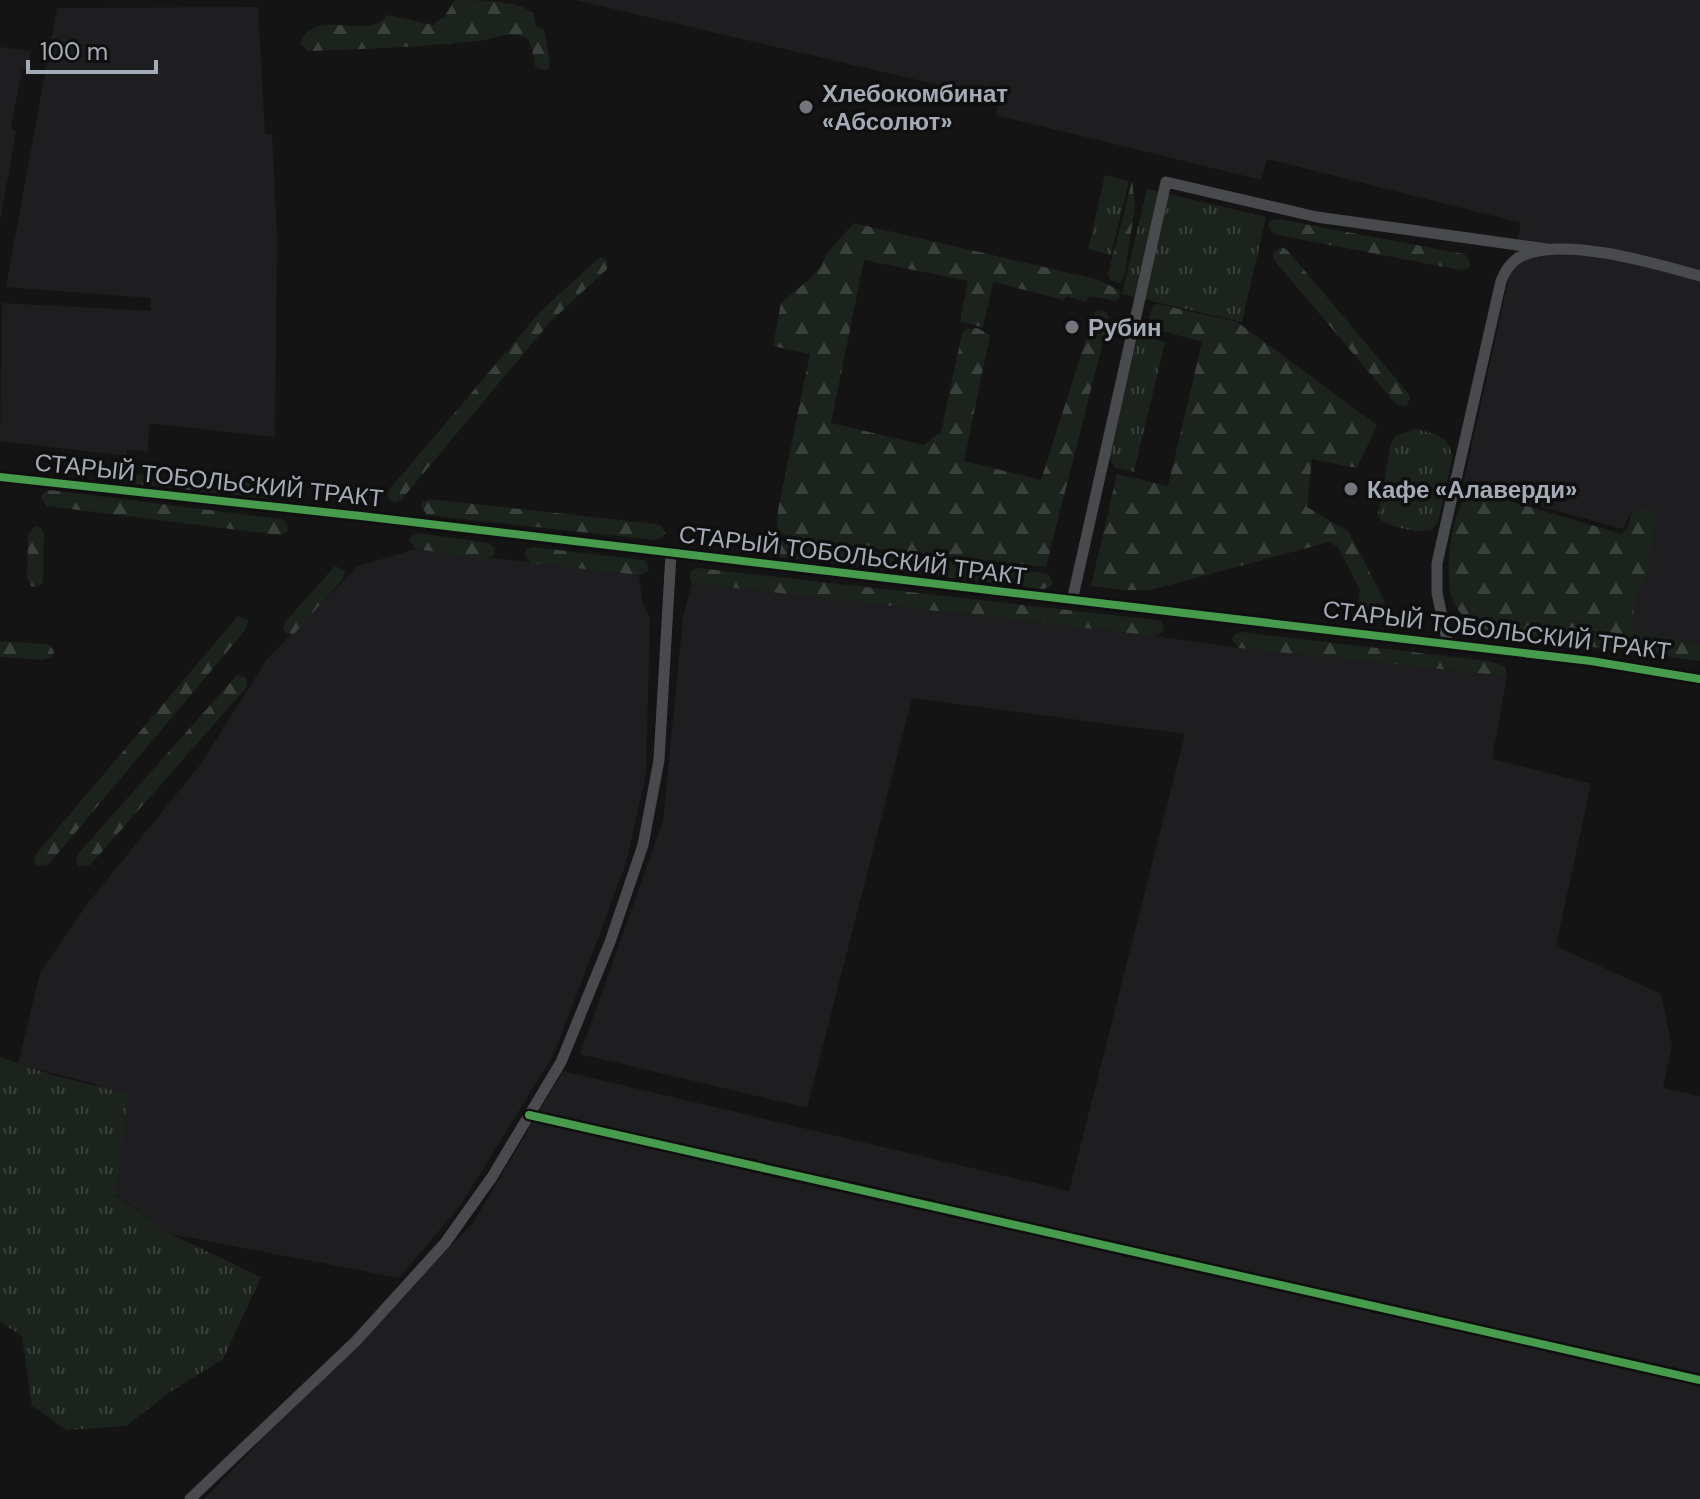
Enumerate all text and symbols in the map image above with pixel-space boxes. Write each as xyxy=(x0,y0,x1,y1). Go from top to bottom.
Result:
scale bar xyxy=(28,24,156,74)
text: 100 m xyxy=(40,36,108,67)
place label: Хлебокомбинат «Абсолют» xyxy=(822,78,1008,137)
marker: Хлебокомбинат «Абсолют» xyxy=(797,98,815,116)
place label: Рубин xyxy=(1088,312,1161,343)
marker: Рубин xyxy=(1063,318,1081,336)
street label: СТАРЫЙ ТОБОЛЬСКИЙ ТРАКТ xyxy=(33,446,385,514)
place label: Кафе «Алаверди» xyxy=(1367,474,1577,505)
marker: Кафе «Алаверди» xyxy=(1342,480,1360,498)
street label: СТАРЫЙ ТОБОЛЬСКИЙ ТРАКТ xyxy=(677,518,1029,592)
street label: СТАРЫЙ ТОБОЛЬСКИЙ ТРАКТ xyxy=(1321,593,1673,667)

